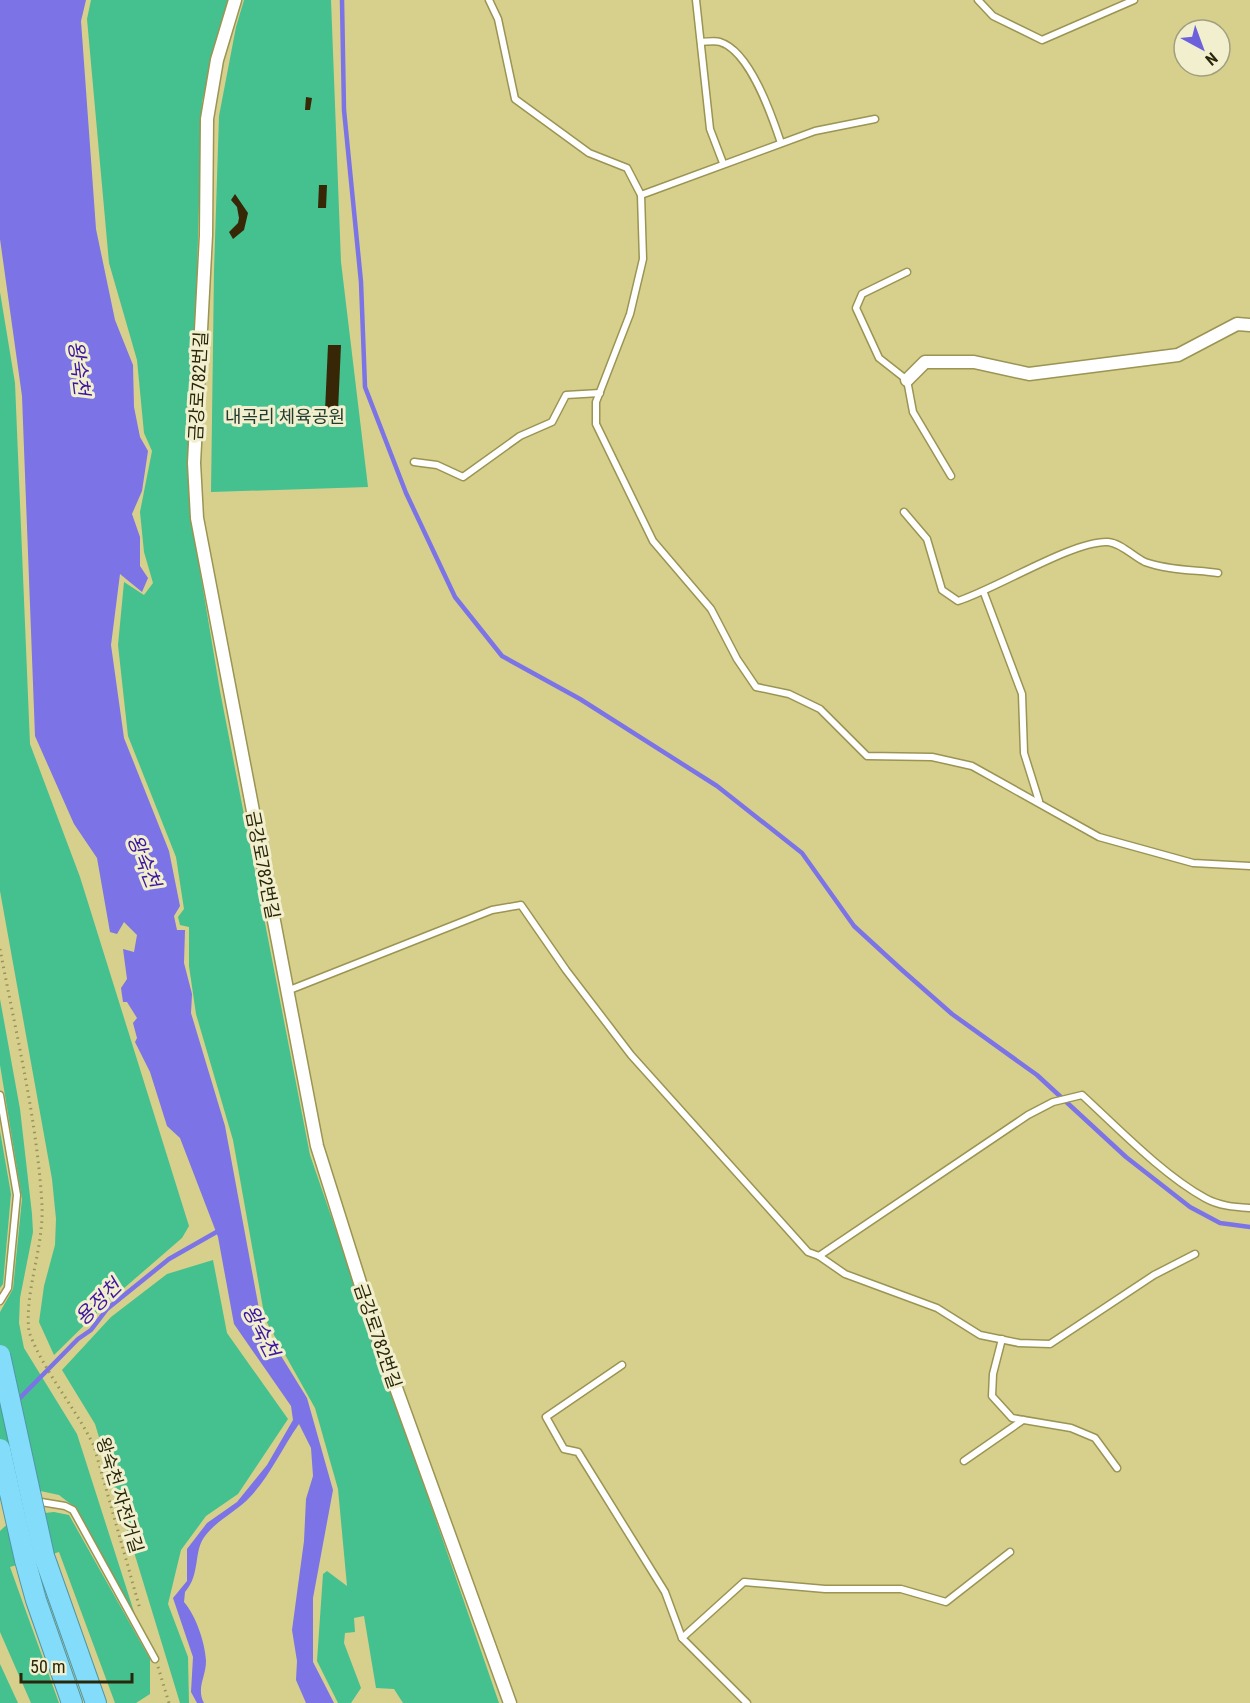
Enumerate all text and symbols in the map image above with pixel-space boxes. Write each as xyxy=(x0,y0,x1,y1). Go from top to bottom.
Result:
north arrow xyxy=(1172,18,1232,78)
text: N xyxy=(1202,49,1221,69)
street label: 금강로782번길 xyxy=(185,331,211,441)
water label: 왕숙천 xyxy=(64,339,95,399)
park label: 내곡리 체육공원 xyxy=(225,406,345,427)
street label: 금강로782번길 xyxy=(242,809,284,921)
water label: 왕숙천 xyxy=(123,831,166,893)
water label: 용정천 xyxy=(70,1272,128,1330)
street label: 금강로782번길 xyxy=(350,1281,406,1391)
water label: 왕숙천 xyxy=(238,1301,285,1363)
street label: 왕숙천 자전거길 xyxy=(92,1435,148,1555)
scale bar xyxy=(21,1646,132,1684)
text: 50 m xyxy=(30,1656,65,1677)

